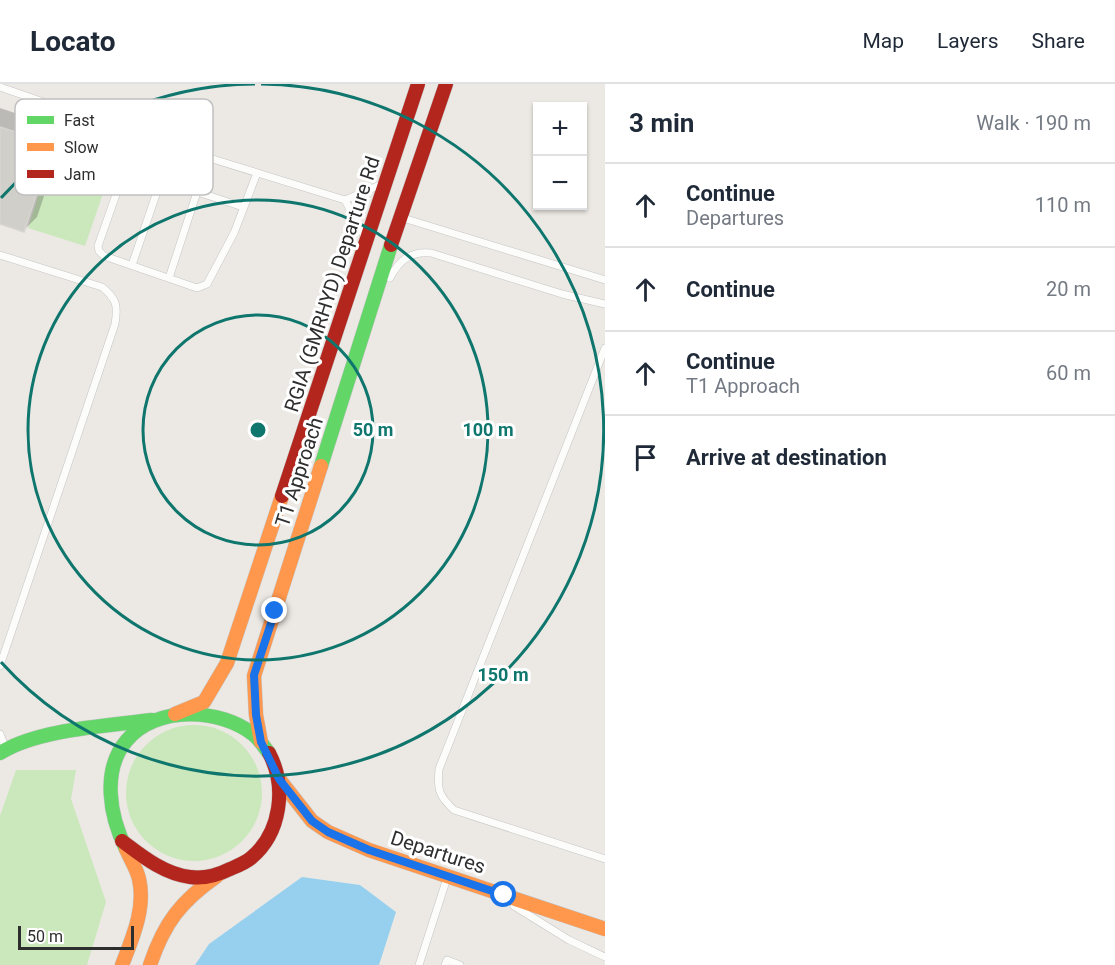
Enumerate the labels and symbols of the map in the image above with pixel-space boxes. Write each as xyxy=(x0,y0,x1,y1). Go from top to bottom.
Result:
legend xyxy=(15,99,213,195)
text: Fast xyxy=(64,111,95,130)
text: Slow xyxy=(64,138,99,157)
street label: RGIA (GMRHYD) Departure Rd xyxy=(279,153,385,415)
text: Jam xyxy=(64,165,96,184)
street label: T1 Approach xyxy=(270,414,328,530)
text: 50 m xyxy=(353,419,393,440)
text: 100 m xyxy=(462,419,514,440)
centre of rings xyxy=(248,420,268,440)
route end xyxy=(261,597,287,623)
text: 150 m xyxy=(477,664,529,685)
street label: Departures xyxy=(388,825,488,879)
route start xyxy=(490,881,516,907)
scale bar xyxy=(18,923,134,950)

